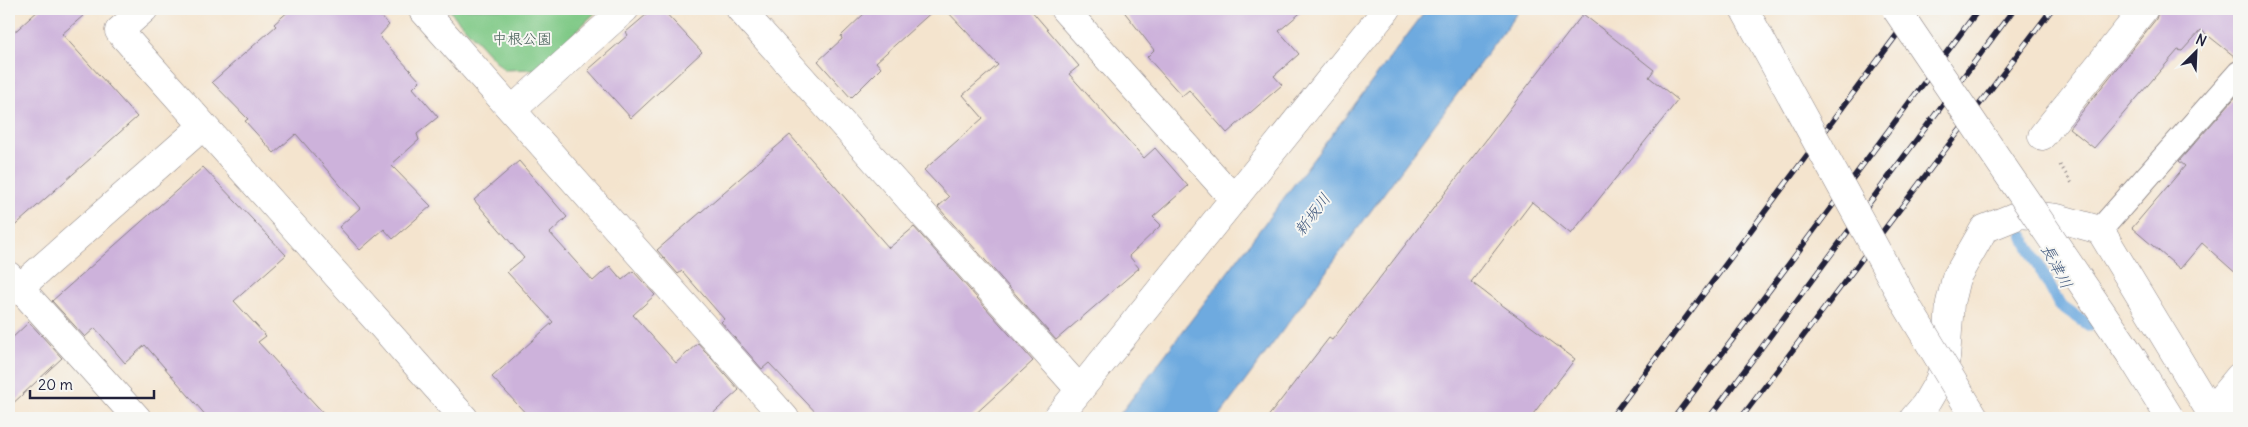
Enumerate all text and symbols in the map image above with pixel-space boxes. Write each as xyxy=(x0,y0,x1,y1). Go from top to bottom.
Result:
north arrow xyxy=(2170,28,2220,78)
park label: 中根公園 xyxy=(492,29,552,48)
text: N xyxy=(2193,30,2209,50)
water label: 新坂川 xyxy=(1290,189,1334,239)
water label: 長津川 xyxy=(2037,240,2077,292)
scale bar xyxy=(30,367,154,399)
text: 20 m xyxy=(38,375,73,394)

